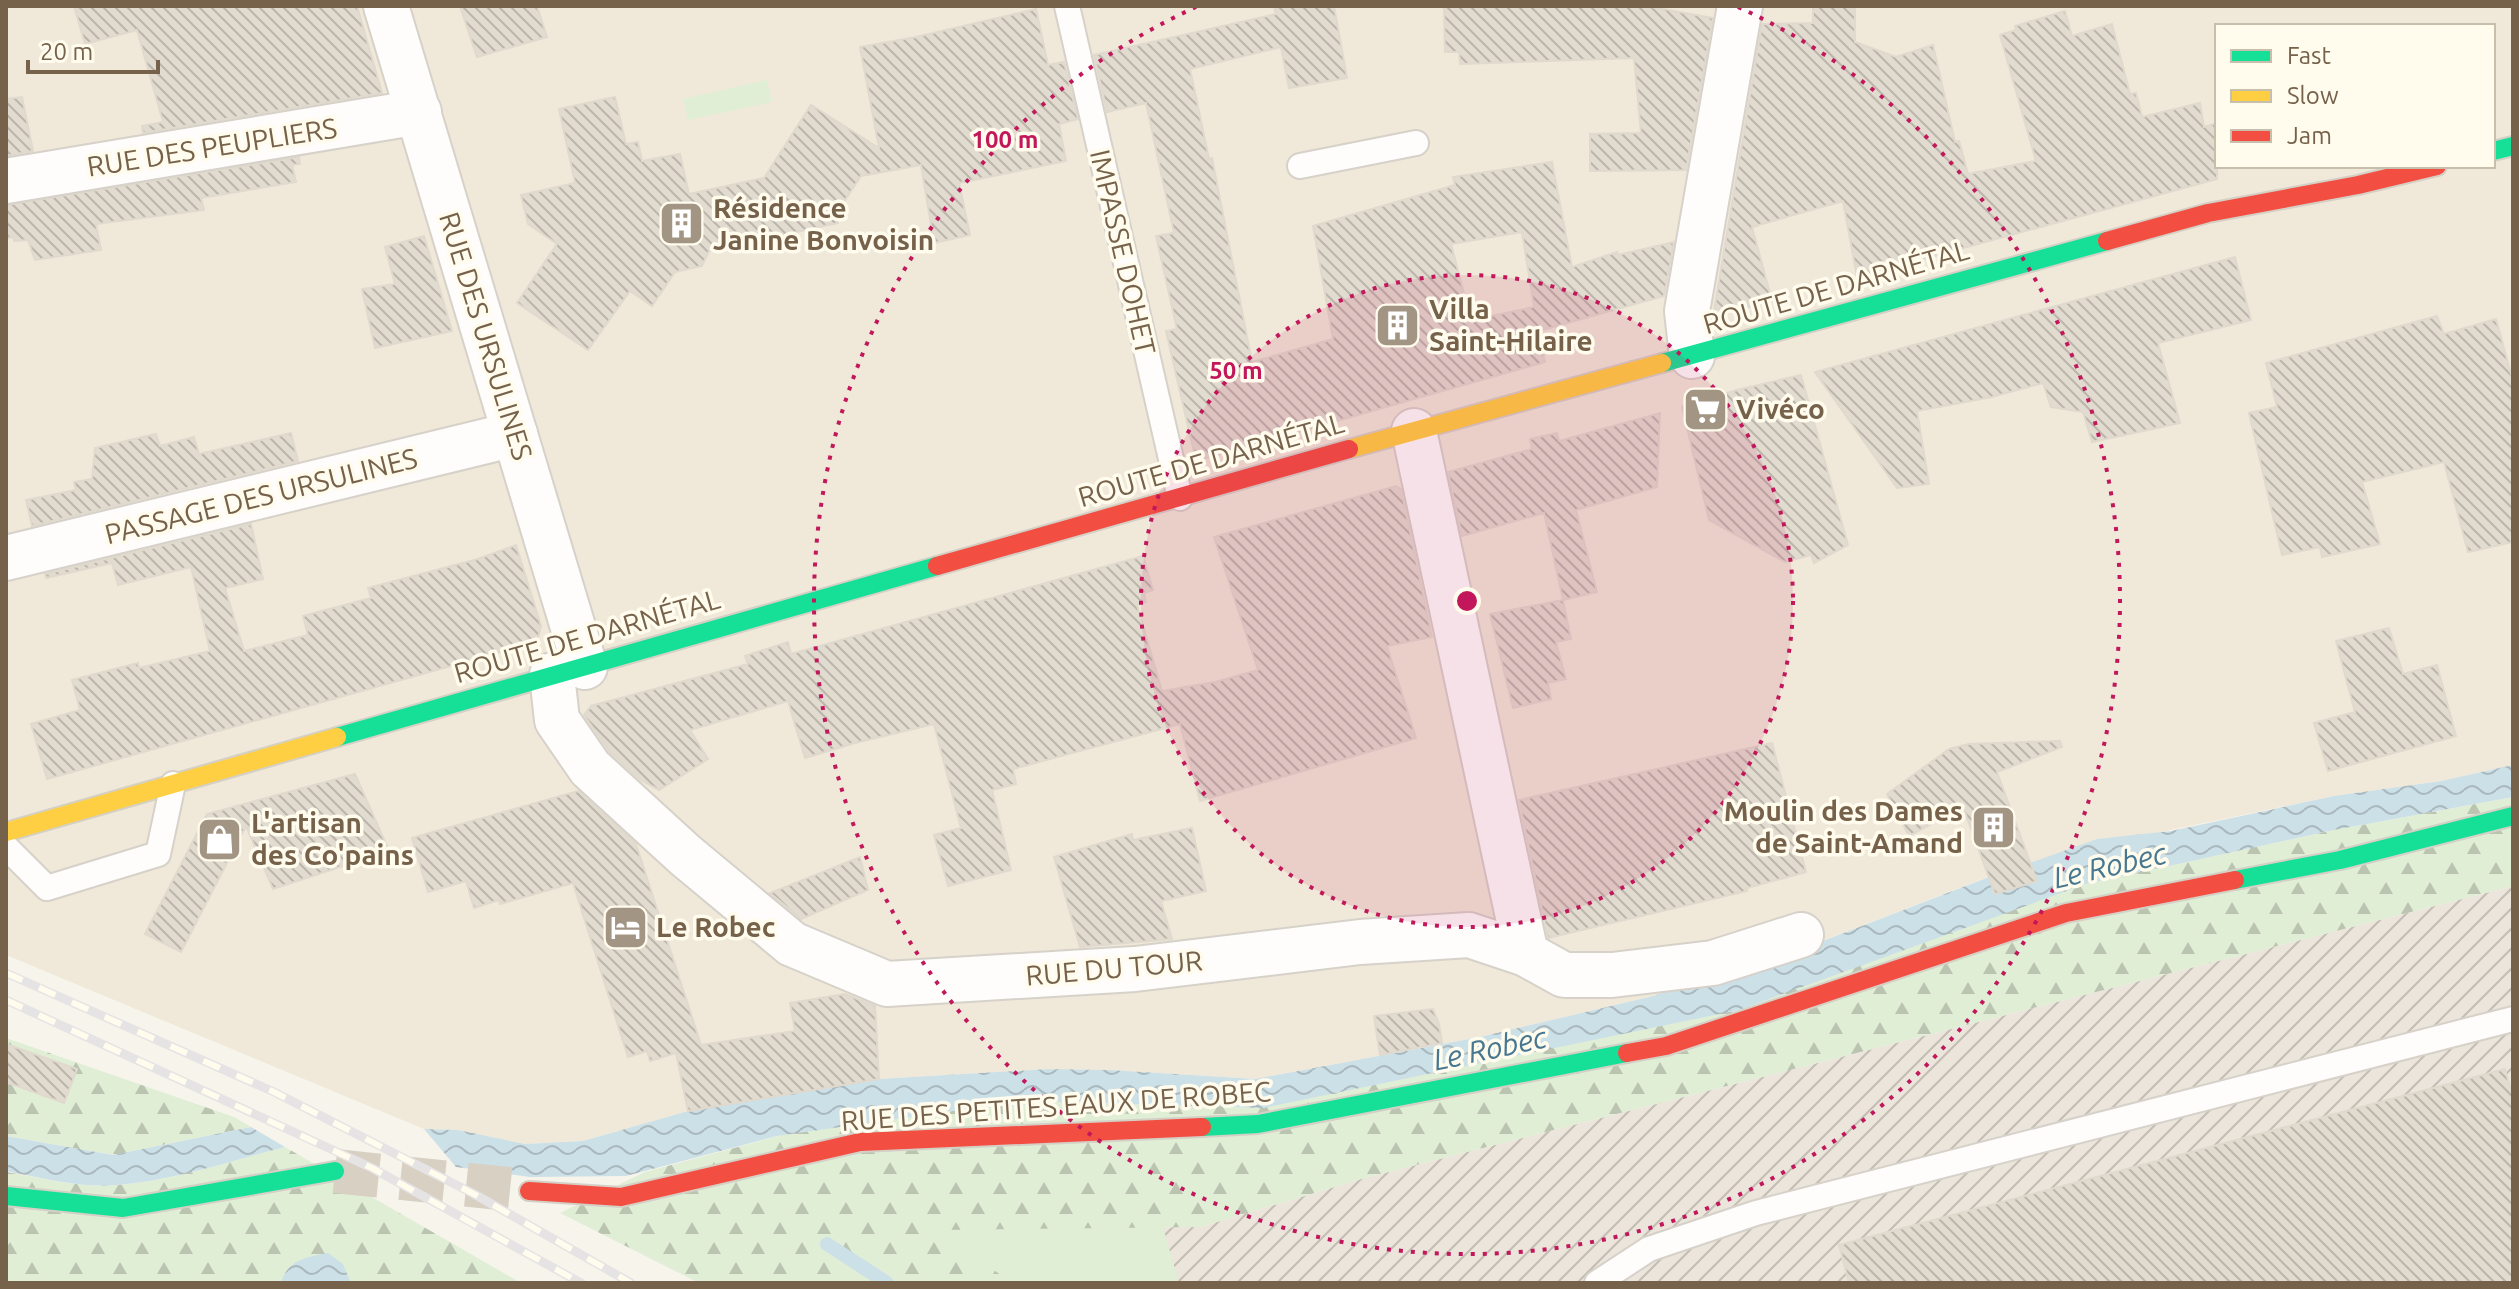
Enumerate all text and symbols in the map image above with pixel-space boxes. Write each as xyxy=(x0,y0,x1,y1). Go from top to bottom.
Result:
scale bar xyxy=(28,24,158,74)
legend xyxy=(2215,24,2495,168)
text: 20 m xyxy=(40,38,93,65)
text: Fast xyxy=(2287,42,2331,69)
text: Slow xyxy=(2287,82,2339,109)
street label: RUE DES PEUPLIERS xyxy=(85,111,339,182)
text: Jam xyxy=(2287,122,2332,149)
text: 100 m xyxy=(972,126,1038,153)
street label: IMPASSE DOHET xyxy=(1085,146,1162,358)
place label: Résidence Janine Bonvoisin xyxy=(713,192,934,255)
building icon: Résidence Janine Bonvoisin xyxy=(658,200,706,248)
street label: RUE DES URSULINES xyxy=(434,208,539,463)
street label: ROUTE DE DARNÉTAL xyxy=(1699,233,1972,339)
place label: Villa Saint-Hilaire xyxy=(1429,293,1593,356)
building icon: Villa Saint-Hilaire xyxy=(1374,301,1422,349)
text: 50 m xyxy=(1209,357,1263,384)
supermarket icon: Vivéco xyxy=(1681,385,1729,433)
place label: Vivéco xyxy=(1736,393,1825,424)
street label: ROUTE DE DARNÉTAL xyxy=(1074,406,1347,512)
street label: PASSAGE DES URSULINES xyxy=(101,442,420,549)
street label: ROUTE DE DARNÉTAL xyxy=(450,582,723,688)
centre of rings xyxy=(1453,587,1481,615)
place label: Moulin des Dames de Saint-Amand xyxy=(1724,795,1963,858)
building icon: Moulin des Dames de Saint-Amand xyxy=(1970,803,2018,851)
place label: L'artisan des Co'pains xyxy=(251,807,414,870)
shop icon: L'artisan des Co'pains xyxy=(196,815,244,863)
water label: Le Robec xyxy=(2050,835,2170,895)
hotel icon: Le Robec xyxy=(601,903,649,951)
place label: Le Robec xyxy=(656,911,776,942)
street label: RUE DU TOUR xyxy=(1024,944,1204,991)
water label: Le Robec xyxy=(1430,1019,1550,1077)
street label: RUE DES PETITES EAUX DE ROBEC xyxy=(840,1075,1272,1136)

